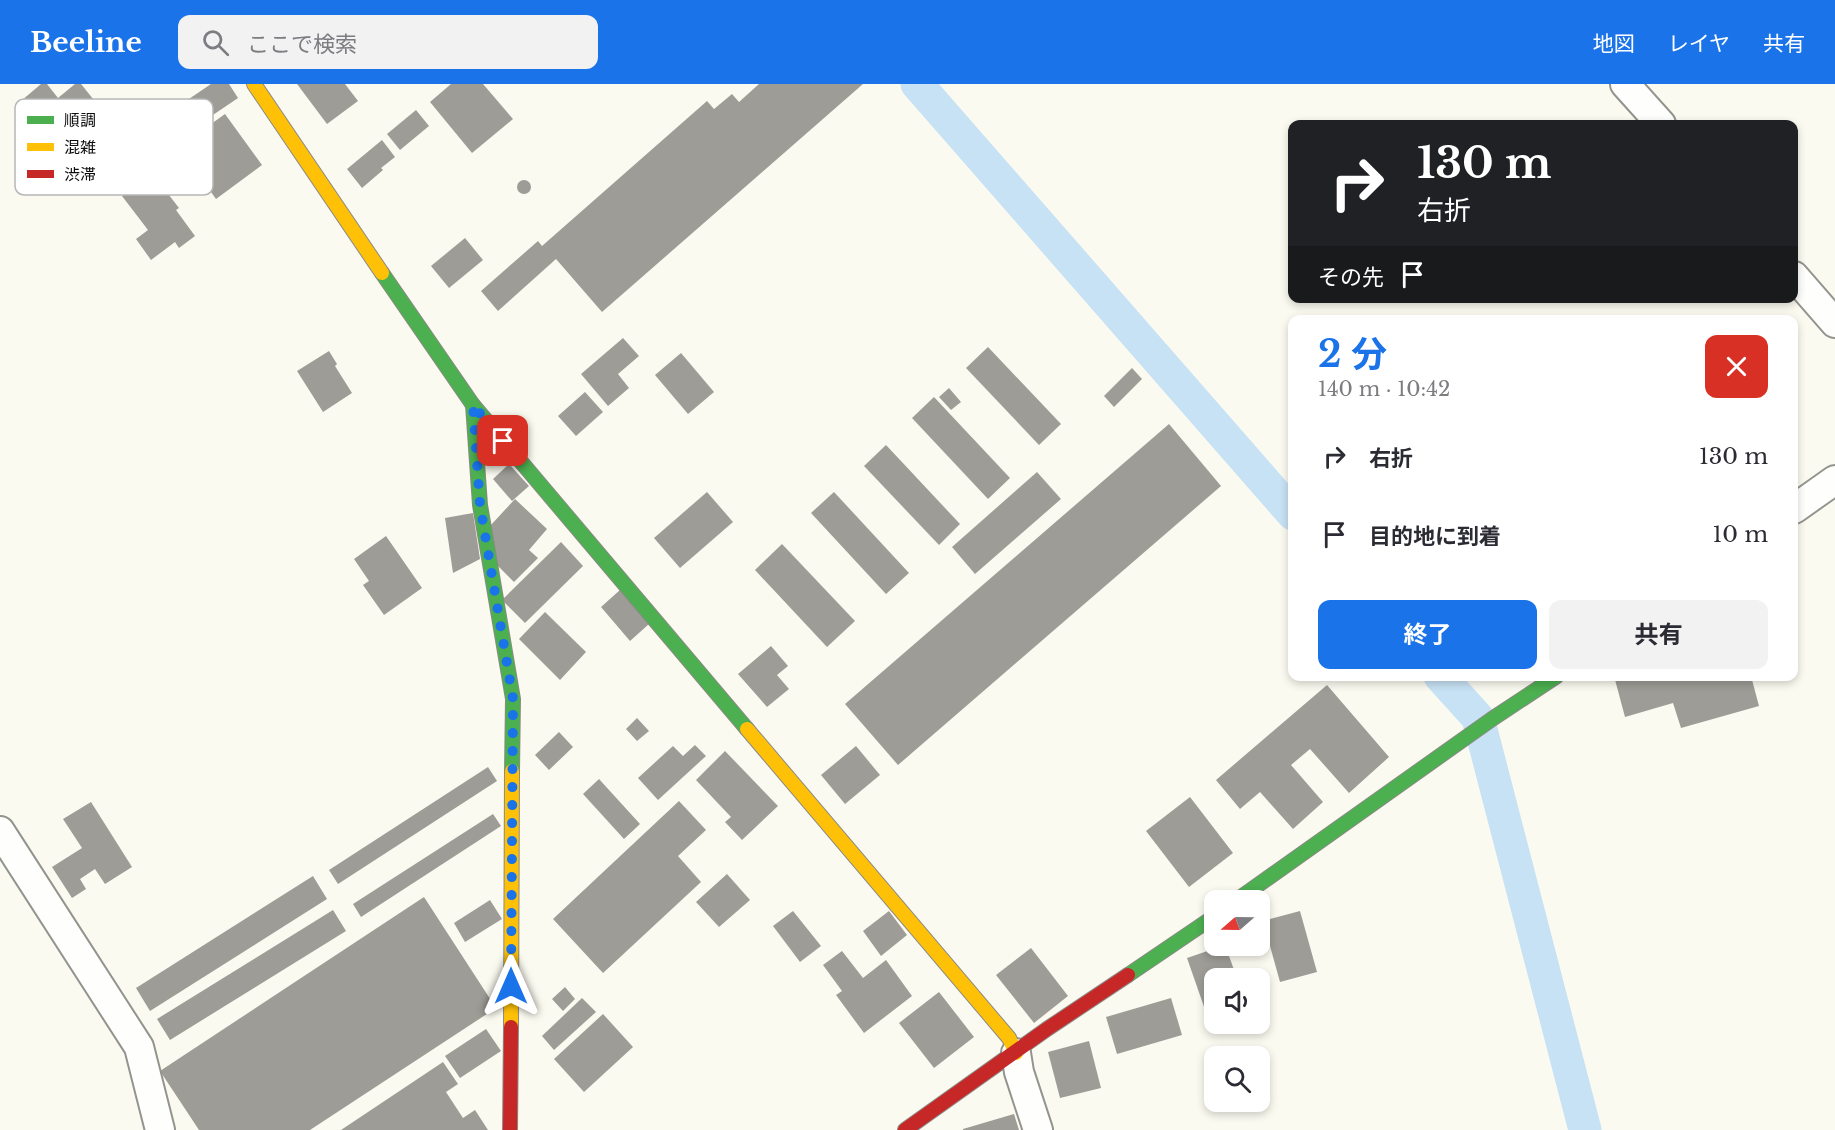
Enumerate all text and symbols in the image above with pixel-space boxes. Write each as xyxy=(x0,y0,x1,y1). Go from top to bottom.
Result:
search box xyxy=(178,15,598,69)
text: Beeline xyxy=(30,25,142,60)
icon: search xyxy=(199,26,232,59)
text: ここで検索 xyxy=(247,31,357,58)
text: 地図 xyxy=(1593,31,1635,57)
text: レイヤ xyxy=(1668,31,1730,57)
text: 共有 xyxy=(1763,31,1805,57)
legend xyxy=(15,99,213,195)
text: 順調 xyxy=(64,110,96,130)
text: 混雑 xyxy=(64,137,96,157)
text: 130 m xyxy=(1417,137,1551,189)
icon: right xyxy=(1318,144,1396,222)
text: 渋滞 xyxy=(64,164,96,184)
text: 右折 xyxy=(1417,194,1471,227)
icon: arrive xyxy=(1396,258,1429,291)
text: その先 xyxy=(1318,264,1384,291)
text: 2 分 xyxy=(1318,332,1387,377)
button: close xyxy=(1705,335,1768,398)
text: 140 m · 10:42 xyxy=(1318,377,1450,401)
pin xyxy=(477,415,528,466)
icon: arrive xyxy=(486,424,519,457)
icon: right xyxy=(1318,440,1351,473)
text: 130 m xyxy=(1699,443,1768,470)
text: 右折 xyxy=(1369,445,1413,472)
icon: arrive xyxy=(1318,518,1351,551)
text: 10 m xyxy=(1713,521,1768,548)
text: 目的地に到着 xyxy=(1369,523,1501,550)
button: 終了 xyxy=(1318,600,1537,669)
button: 共有 xyxy=(1549,600,1768,669)
north arrow xyxy=(1204,890,1270,956)
map controls xyxy=(1204,890,1270,1112)
position arrow xyxy=(479,954,543,1018)
button: sound xyxy=(1204,968,1270,1034)
button: search xyxy=(1204,1046,1270,1112)

